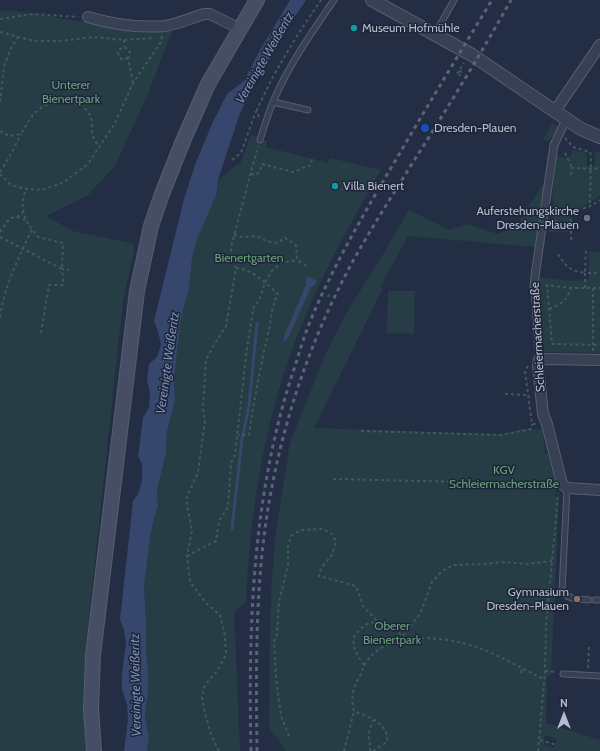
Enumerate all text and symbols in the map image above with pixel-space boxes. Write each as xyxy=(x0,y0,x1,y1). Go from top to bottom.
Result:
water label: Vereinigte Weißeritz xyxy=(232,9,298,107)
place label: Museum Hofmühle xyxy=(362,21,460,35)
marker: Museum Hofmühle xyxy=(349,23,359,33)
park label: Unterer Bienertpark xyxy=(42,78,100,106)
place label: Dresden-Plauen xyxy=(434,121,517,135)
marker: Dresden-Plauen xyxy=(419,122,431,134)
place label: Villa Bienert xyxy=(343,179,404,193)
marker: Villa Bienert xyxy=(330,181,340,191)
place label: Auferstehungskirche Dresden-Plauen xyxy=(476,204,579,232)
marker: Auferstehungskirche Dresden-Plauen xyxy=(582,213,592,223)
park label: Bienertgarten xyxy=(215,251,283,265)
street label: Schleiermacherstraße xyxy=(528,282,548,392)
water label: Vereinigte Weißeritz xyxy=(153,311,183,415)
park label: KGV Schleiermacherstraße xyxy=(449,463,559,491)
place label: Gymnasium Dresden-Plauen xyxy=(486,585,569,613)
marker: Gymnasium Dresden-Plauen xyxy=(572,594,582,604)
park label: Oberer Bienertpark xyxy=(363,619,421,647)
water label: Vereinigte Weißeritz xyxy=(127,633,145,737)
north arrow xyxy=(544,695,584,735)
text: N xyxy=(560,696,568,710)

